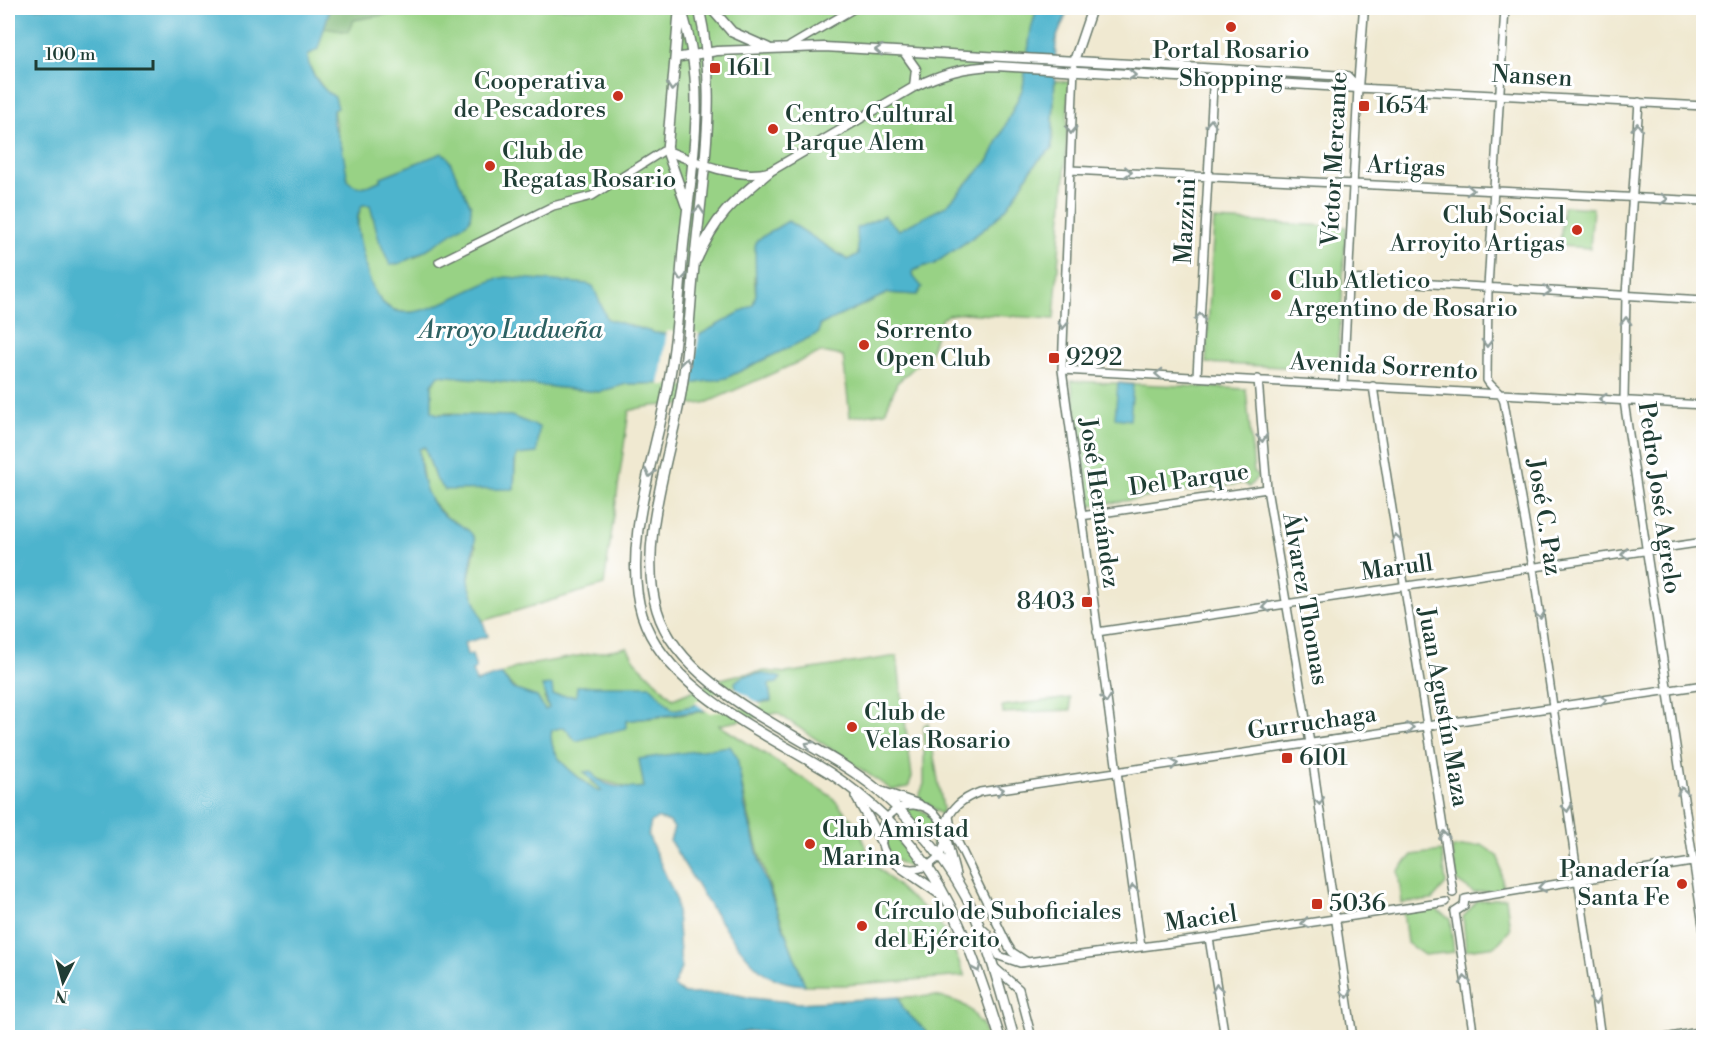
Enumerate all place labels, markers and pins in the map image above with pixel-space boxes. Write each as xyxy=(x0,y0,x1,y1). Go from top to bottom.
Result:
marker: Portal Rosario Shopping xyxy=(1224,20,1238,34)
place label: Portal Rosario Shopping xyxy=(1152,36,1310,94)
place label: 1611 xyxy=(727,53,772,83)
marker: 1611 xyxy=(708,61,722,75)
place label: Cooperativa de Pescadores xyxy=(454,67,607,125)
marker: Cooperativa de Pescadores xyxy=(611,89,625,103)
place label: 1654 xyxy=(1376,91,1428,121)
marker: 1654 xyxy=(1357,99,1371,113)
place label: Centro Cultural Parque Alem xyxy=(785,100,954,158)
marker: Centro Cultural Parque Alem xyxy=(766,122,780,136)
place label: Club de Regatas Rosario xyxy=(502,137,676,195)
marker: Club de Regatas Rosario xyxy=(483,159,497,173)
place label: Club Social Arroyito Artigas xyxy=(1389,201,1565,259)
marker: Club Social Arroyito Artigas xyxy=(1570,223,1584,237)
place label: Club Atletico Argentino de Rosario xyxy=(1287,266,1518,324)
marker: Club Atletico Argentino de Rosario xyxy=(1269,288,1283,302)
place label: Sorrento Open Club xyxy=(876,316,991,374)
marker: Sorrento Open Club xyxy=(857,338,871,352)
place label: 9292 xyxy=(1066,343,1122,373)
marker: 9292 xyxy=(1047,351,1061,365)
place label: 8403 xyxy=(1016,587,1075,617)
marker: 8403 xyxy=(1080,595,1094,609)
place label: Club de Velas Rosario xyxy=(863,698,1011,756)
marker: Club de Velas Rosario xyxy=(845,720,859,734)
place label: 6101 xyxy=(1299,743,1349,773)
marker: 6101 xyxy=(1280,751,1294,765)
place label: Club Amistad Marina xyxy=(822,815,969,873)
marker: Club Amistad Marina xyxy=(803,837,817,851)
place label: Panadería Santa Fe xyxy=(1560,855,1671,913)
marker: Panadería Santa Fe xyxy=(1675,877,1689,891)
place label: 5036 xyxy=(1329,889,1386,919)
place label: Círculo de Suboficiales del Ejército xyxy=(874,897,1121,955)
marker: 5036 xyxy=(1310,897,1324,911)
marker: Círculo de Suboficiales del Ejército xyxy=(855,919,869,933)

